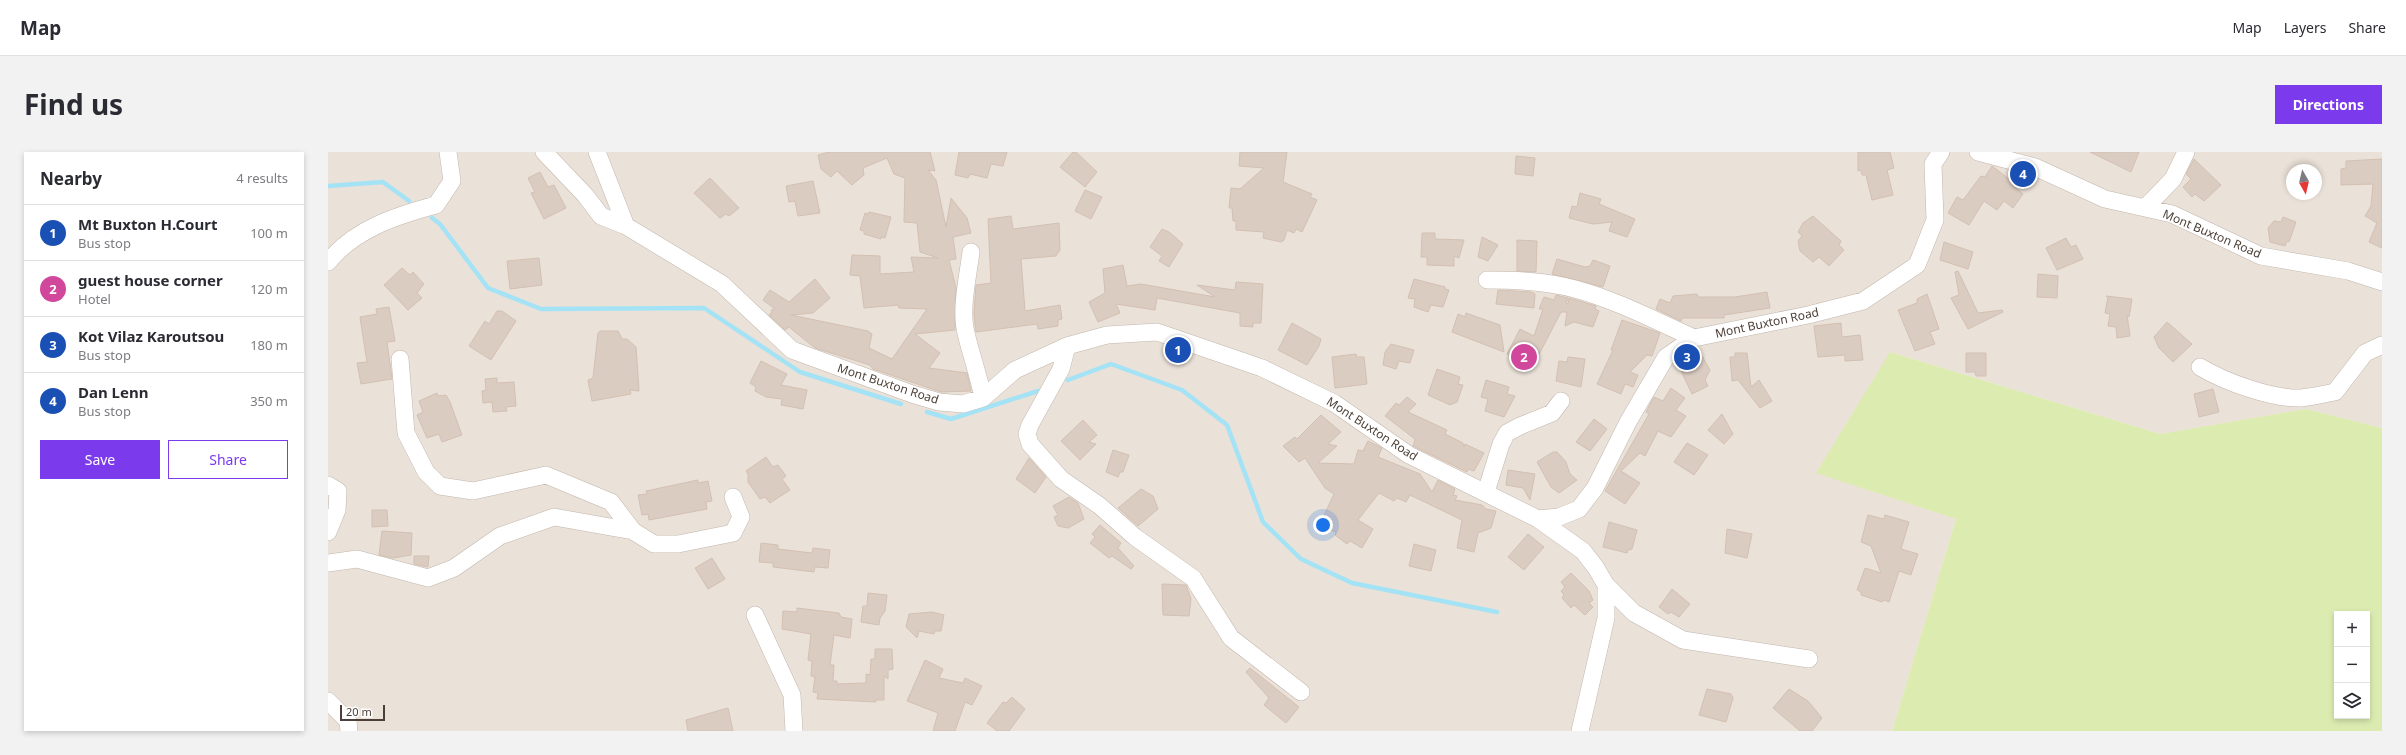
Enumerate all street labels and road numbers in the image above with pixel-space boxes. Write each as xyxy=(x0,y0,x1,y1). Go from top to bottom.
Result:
street label: Mont Buxton Road xyxy=(2160,205,2264,262)
street label: Mont Buxton Road xyxy=(1714,303,1820,342)
street label: Mont Buxton Road xyxy=(835,359,941,408)
street label: Mont Buxton Road xyxy=(1323,393,1421,464)

